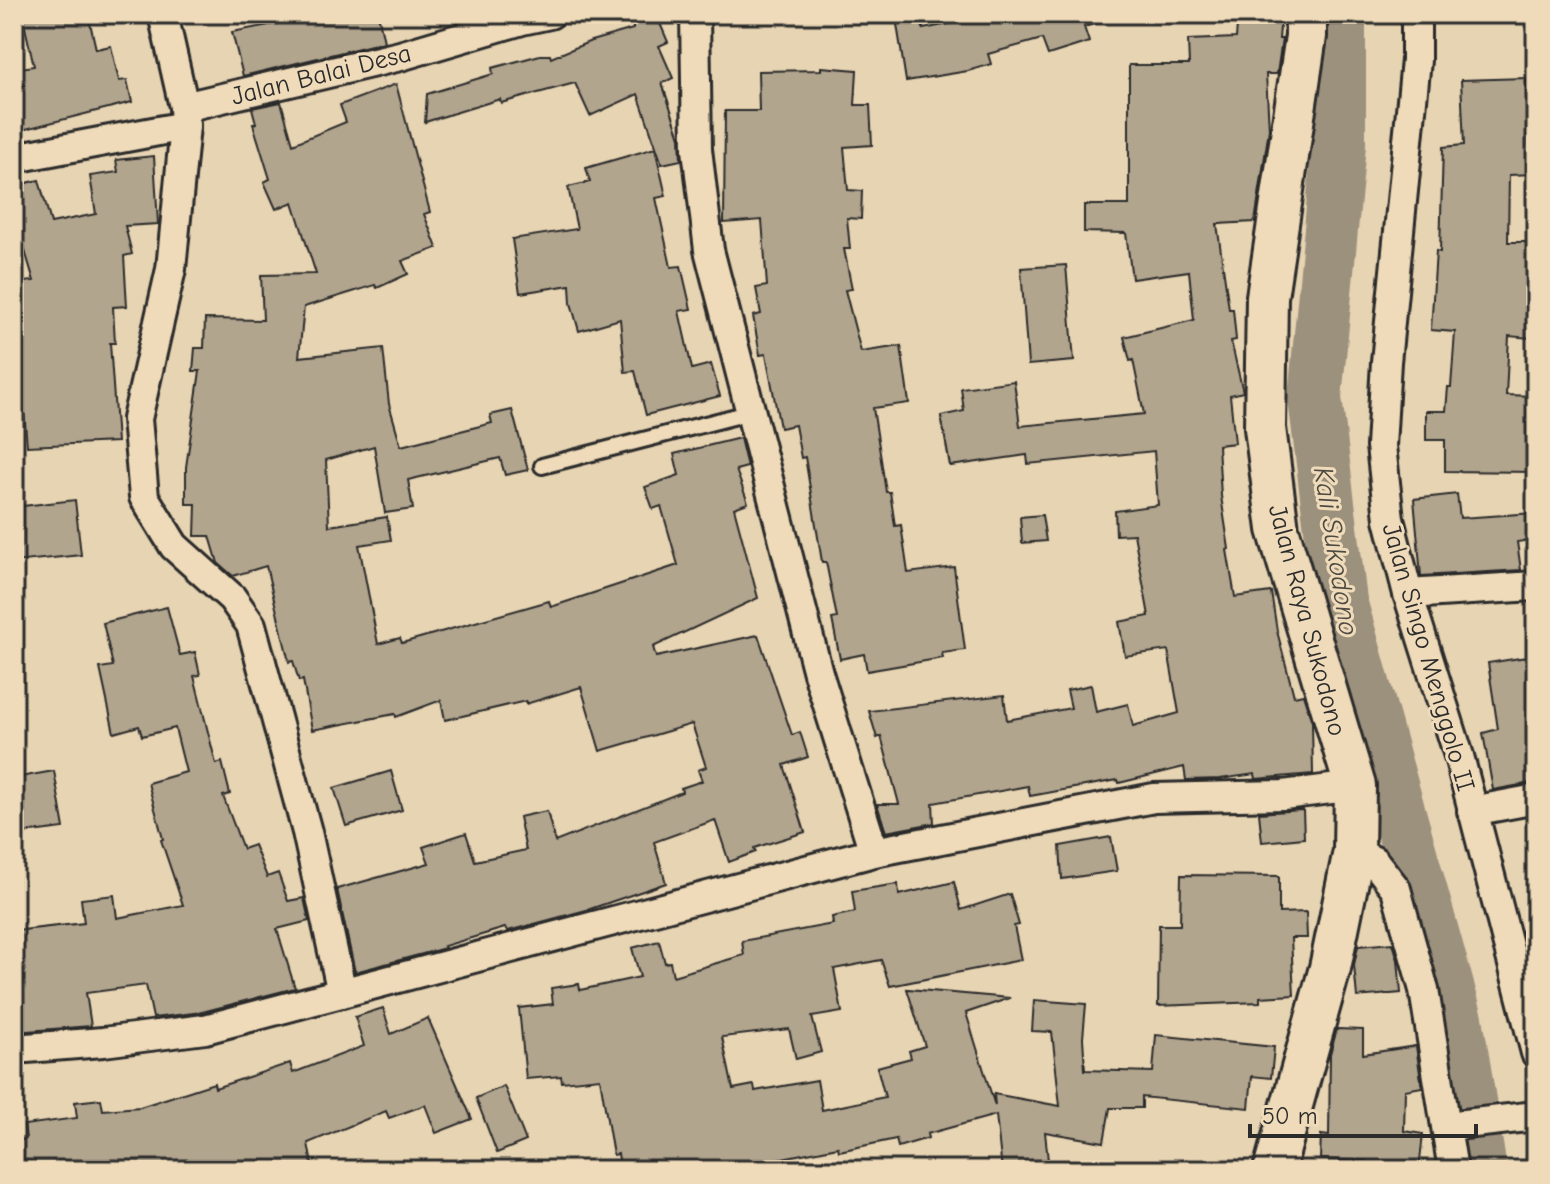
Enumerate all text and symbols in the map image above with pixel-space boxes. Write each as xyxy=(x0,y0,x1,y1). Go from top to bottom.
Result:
street label: Jalan Balai Desa xyxy=(228,38,414,112)
water label: Kali Sukodono xyxy=(1307,465,1365,638)
street label: Jalan Raya Sukodono xyxy=(1262,501,1352,739)
street label: Jalan Singo Menggolo II xyxy=(1375,520,1481,795)
scale bar xyxy=(1250,1088,1476,1138)
text: 50 m xyxy=(1262,1102,1318,1130)

